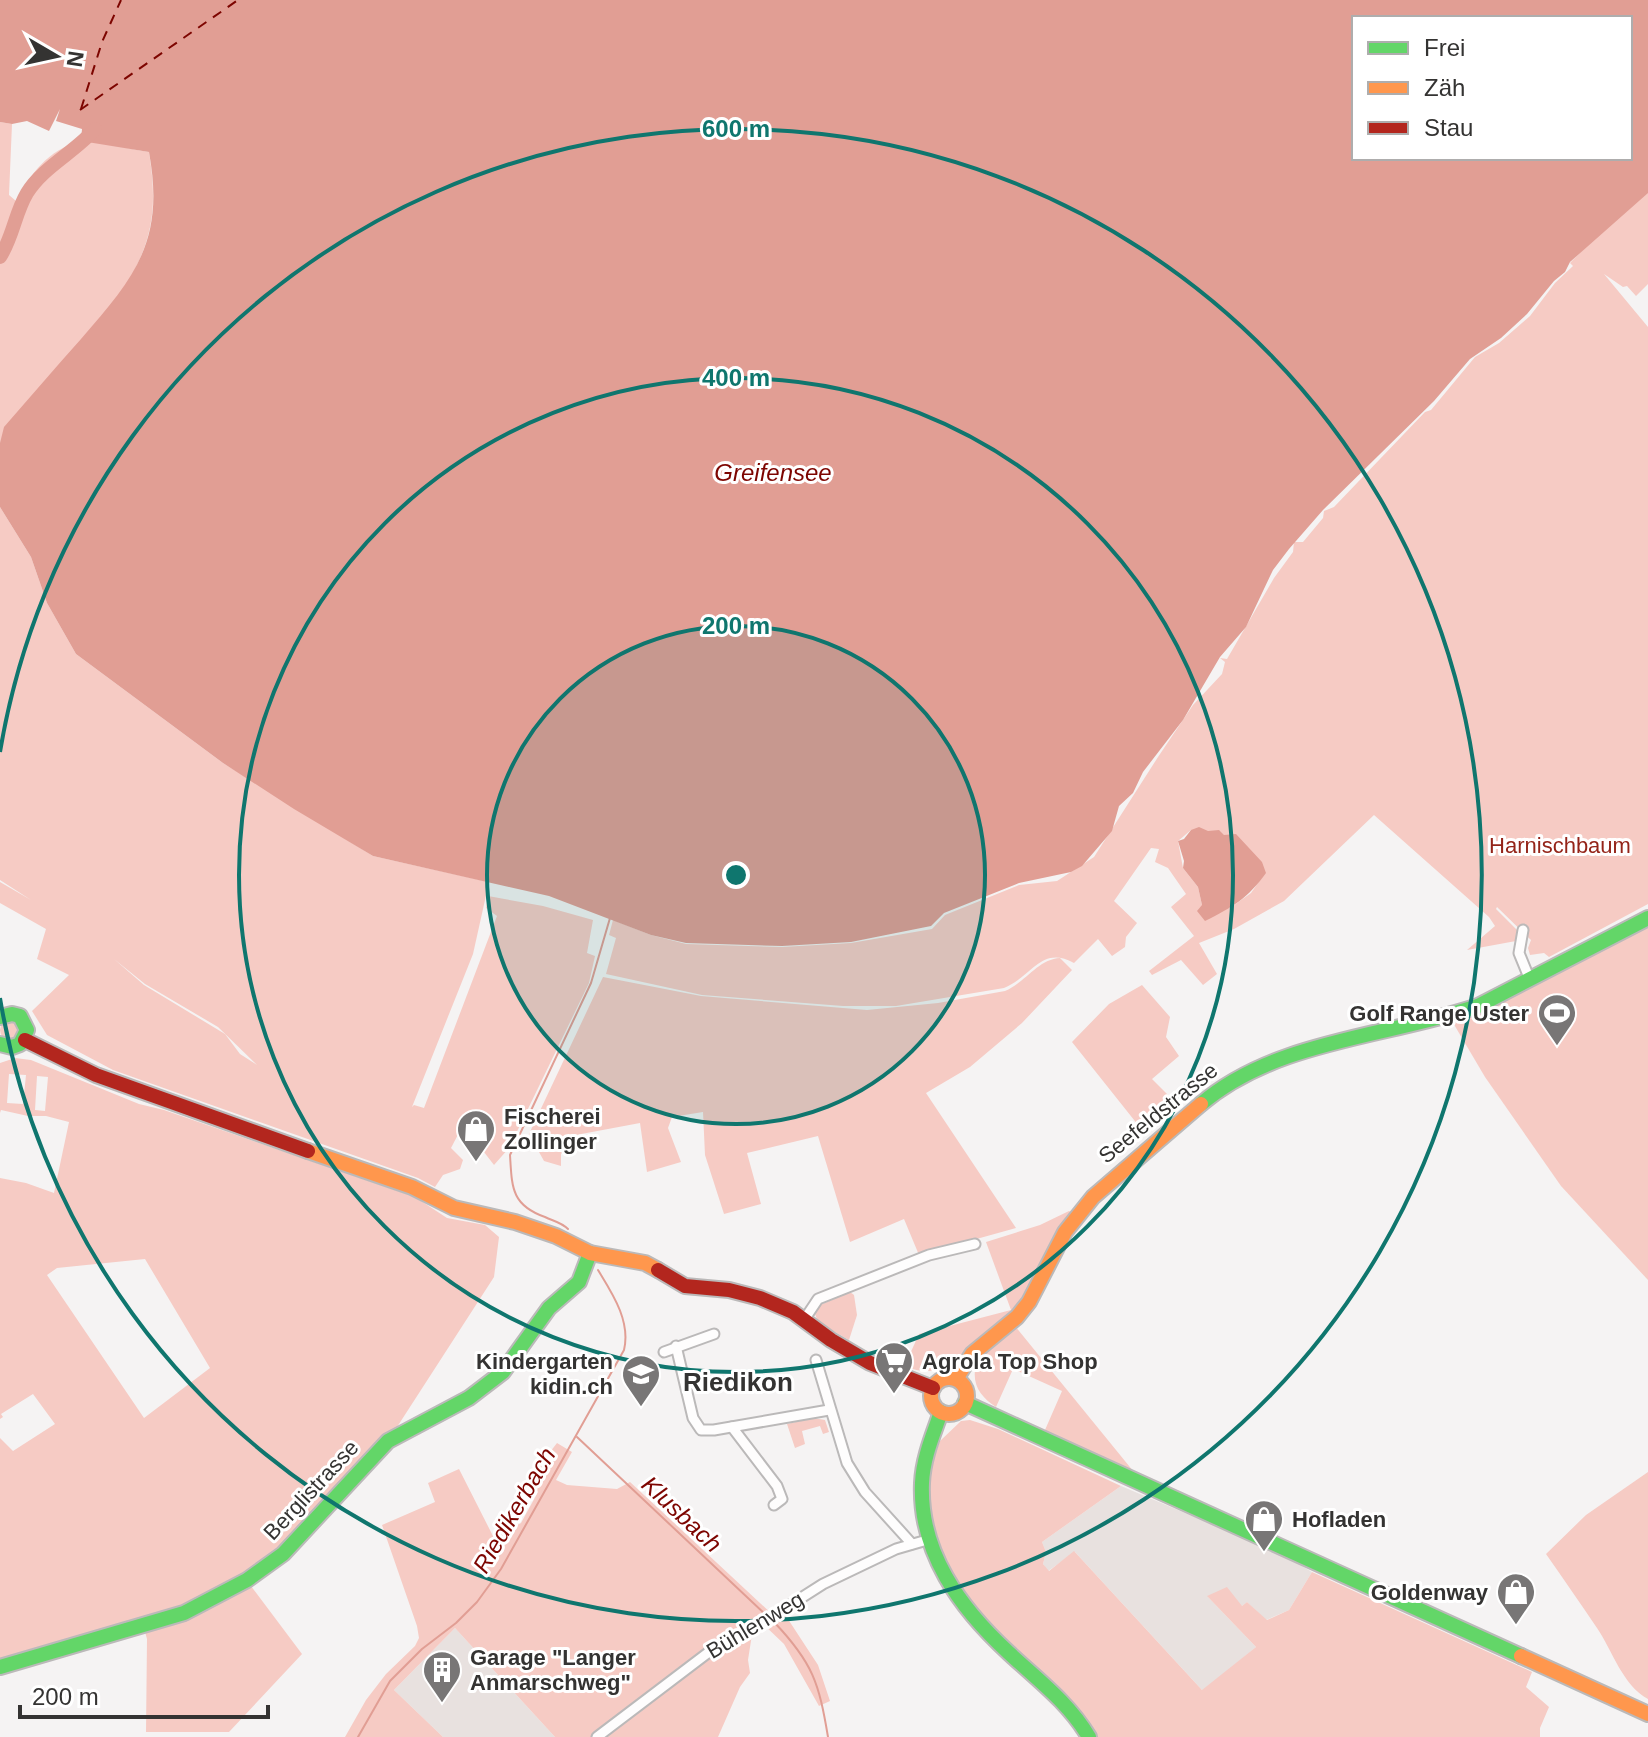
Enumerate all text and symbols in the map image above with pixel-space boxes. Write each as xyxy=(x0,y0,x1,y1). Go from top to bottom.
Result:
north arrow xyxy=(16,16,96,96)
legend xyxy=(1352,16,1632,160)
text: Frei xyxy=(1424,34,1465,61)
text: N xyxy=(62,49,89,69)
text: Zäh xyxy=(1424,74,1465,101)
text: Stau xyxy=(1424,114,1473,141)
text: 600 m xyxy=(702,115,770,142)
text: 400 m xyxy=(702,364,770,391)
water label: Greifensee xyxy=(714,459,832,486)
text: 200 m xyxy=(702,612,770,639)
park label: Harnischbaum xyxy=(1489,833,1631,858)
centre of rings xyxy=(722,861,750,889)
sports icon: Golf Range Uster xyxy=(1536,992,1578,1047)
place label: Golf Range Uster xyxy=(1349,1001,1529,1026)
street label: Seefeldstrasse xyxy=(1094,1057,1222,1169)
place label: Fischerei Zollinger xyxy=(504,1104,601,1154)
shop icon: Fischerei Zollinger xyxy=(455,1108,497,1163)
supermarket icon: Agrola Top Shop xyxy=(873,1340,915,1395)
place label: Kindergarten kidin.ch xyxy=(476,1349,613,1399)
place label: Agrola Top Shop xyxy=(922,1349,1098,1374)
school or university icon: Kindergarten kidin.ch xyxy=(620,1353,662,1408)
district label: Riedikon xyxy=(683,1367,793,1397)
street label: Berglistrasse xyxy=(258,1435,364,1545)
water label: Riedikerbach xyxy=(467,1443,561,1577)
water label: Klusbach xyxy=(637,1470,727,1558)
shop icon: Hofladen xyxy=(1243,1498,1285,1553)
place label: Hofladen xyxy=(1292,1507,1386,1532)
shop icon: Goldenway xyxy=(1495,1571,1537,1626)
place label: Goldenway xyxy=(1371,1580,1489,1605)
street label: Bühlenweg xyxy=(702,1586,808,1664)
place label: Garage "Langer Anmarschweg" xyxy=(470,1645,636,1695)
building icon: Garage "Langer Anmarschweg" xyxy=(421,1649,463,1704)
scale bar xyxy=(20,1669,268,1719)
text: 200 m xyxy=(32,1683,99,1710)

